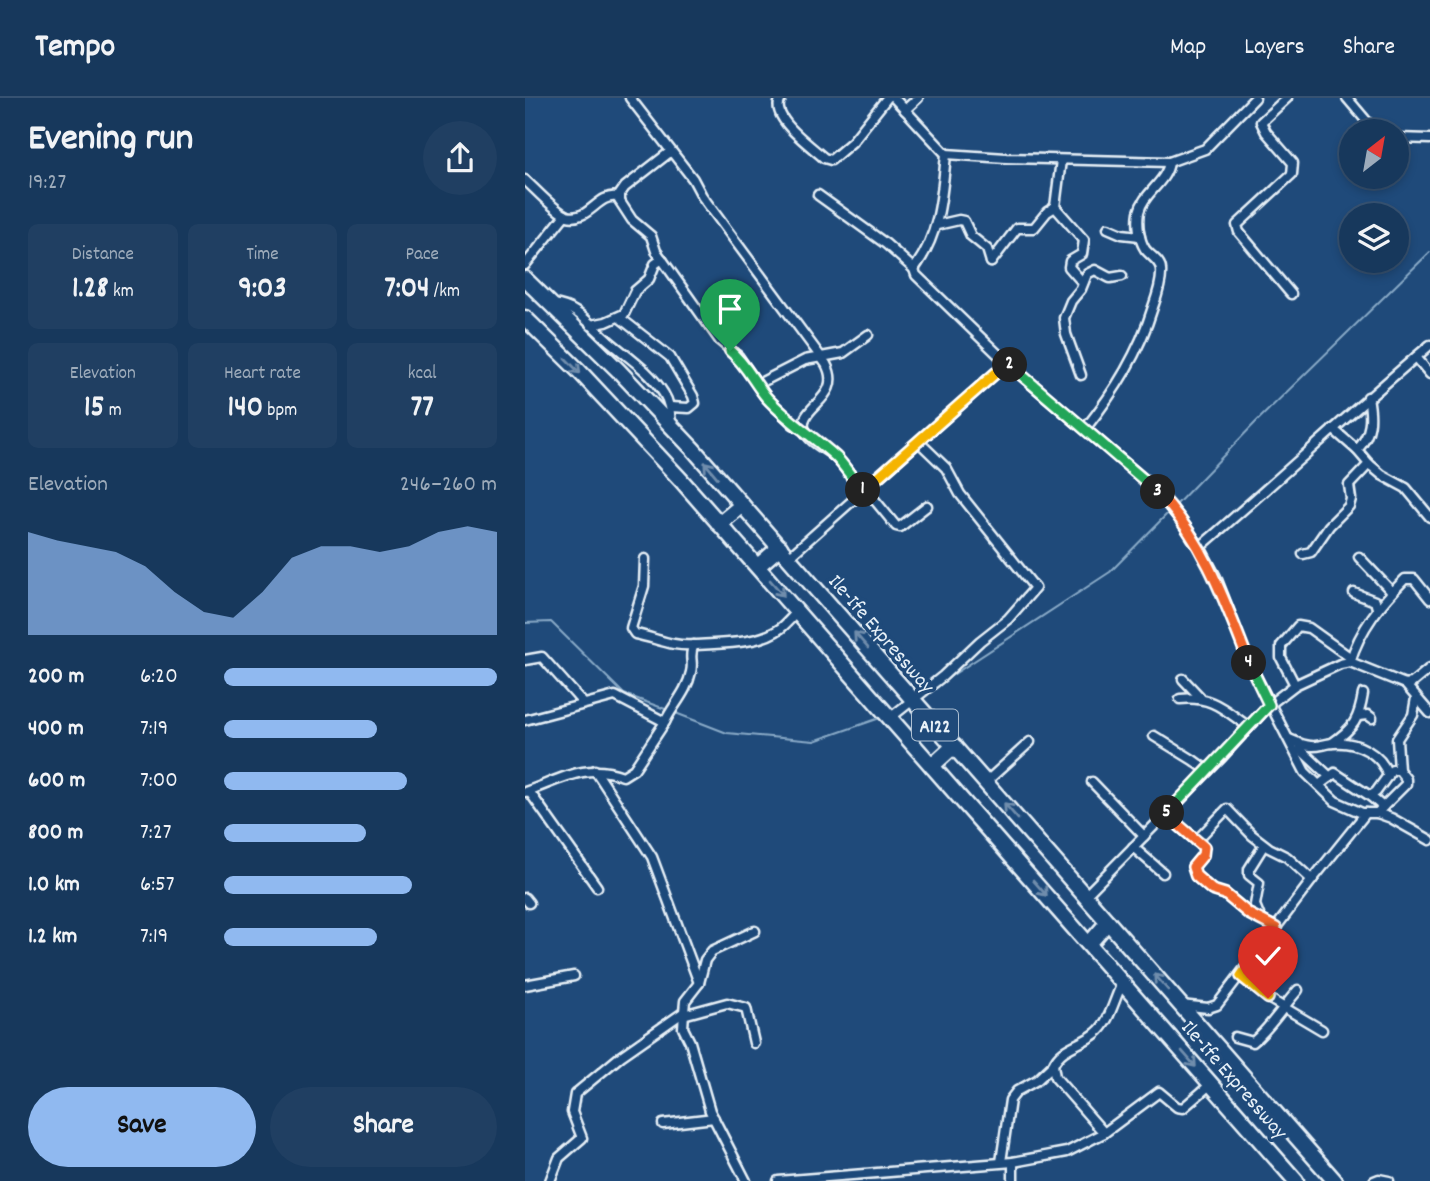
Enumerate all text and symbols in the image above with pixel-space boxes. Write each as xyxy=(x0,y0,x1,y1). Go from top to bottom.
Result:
text: Tempo xyxy=(35,25,115,72)
text: Map xyxy=(1170,31,1206,65)
text: Layers xyxy=(1244,31,1305,65)
text: Share xyxy=(1343,31,1395,65)
text: Evening run xyxy=(28,113,193,168)
north arrow xyxy=(1339,119,1409,189)
map controls xyxy=(1339,119,1409,273)
button: share xyxy=(423,121,497,195)
text: 19:27 xyxy=(28,167,66,200)
button: layers xyxy=(1339,203,1409,273)
text: Distance xyxy=(72,242,134,269)
text: Time xyxy=(246,242,279,269)
text: Pace xyxy=(405,242,439,269)
text: 1.28 xyxy=(72,269,109,312)
text: 9:03 xyxy=(238,269,287,312)
text: 7:04 xyxy=(384,269,430,312)
text: km xyxy=(109,279,134,306)
text: /km xyxy=(430,279,460,306)
pin xyxy=(700,279,760,351)
icon: arrive xyxy=(711,290,749,328)
pin: 2 xyxy=(993,348,1028,382)
text: 2 xyxy=(1005,351,1014,378)
one-way arrow xyxy=(565,357,582,374)
text: Elevation xyxy=(70,361,136,388)
text: Heart rate xyxy=(224,361,301,388)
text: kcal xyxy=(408,361,437,388)
text: 15 xyxy=(84,388,104,431)
text: 140 xyxy=(228,388,263,431)
text: 77 xyxy=(411,388,434,431)
text: m xyxy=(104,398,122,425)
text: bpm xyxy=(263,398,297,425)
one-way arrow xyxy=(703,461,719,479)
text: Elevation xyxy=(28,469,108,502)
text: 246–260 m xyxy=(400,469,497,502)
pin: 1 xyxy=(845,472,881,508)
pin: 3 xyxy=(1141,474,1175,510)
text: 1 xyxy=(860,476,865,503)
text: 3 xyxy=(1153,478,1162,505)
street label: Ile-Ife Expressway xyxy=(819,569,940,702)
one-way arrow xyxy=(769,579,785,597)
one-way arrow xyxy=(853,632,869,650)
pin: 4 xyxy=(1231,646,1267,680)
text: 4 xyxy=(1245,649,1252,676)
text: 200 m xyxy=(28,661,84,694)
text: 6:20 xyxy=(140,661,178,694)
road number: A122 xyxy=(912,710,958,740)
text: 400 m xyxy=(28,713,84,746)
text: 7:19 xyxy=(140,713,168,746)
text: 600 m xyxy=(28,765,85,798)
text: 7:00 xyxy=(140,765,178,798)
pin: 5 xyxy=(1149,796,1185,830)
text: 5 xyxy=(1162,799,1171,826)
one-way arrow xyxy=(1003,802,1019,820)
text: 800 m xyxy=(28,817,83,850)
text: 7:27 xyxy=(140,817,172,850)
text: 1.0 km xyxy=(28,869,80,902)
text: 6:57 xyxy=(140,869,175,902)
one-way arrow xyxy=(1031,879,1048,896)
text: 1.2 km xyxy=(28,921,77,954)
text: 7:19 xyxy=(140,921,168,954)
pin xyxy=(1238,926,1298,998)
icon: check xyxy=(1249,937,1287,975)
one-way arrow xyxy=(1153,974,1169,992)
street label: Ile-Ife Expressway xyxy=(1172,1015,1293,1148)
one-way arrow xyxy=(1181,1050,1197,1068)
button: Save xyxy=(28,1087,256,1167)
button: Share xyxy=(270,1087,497,1167)

